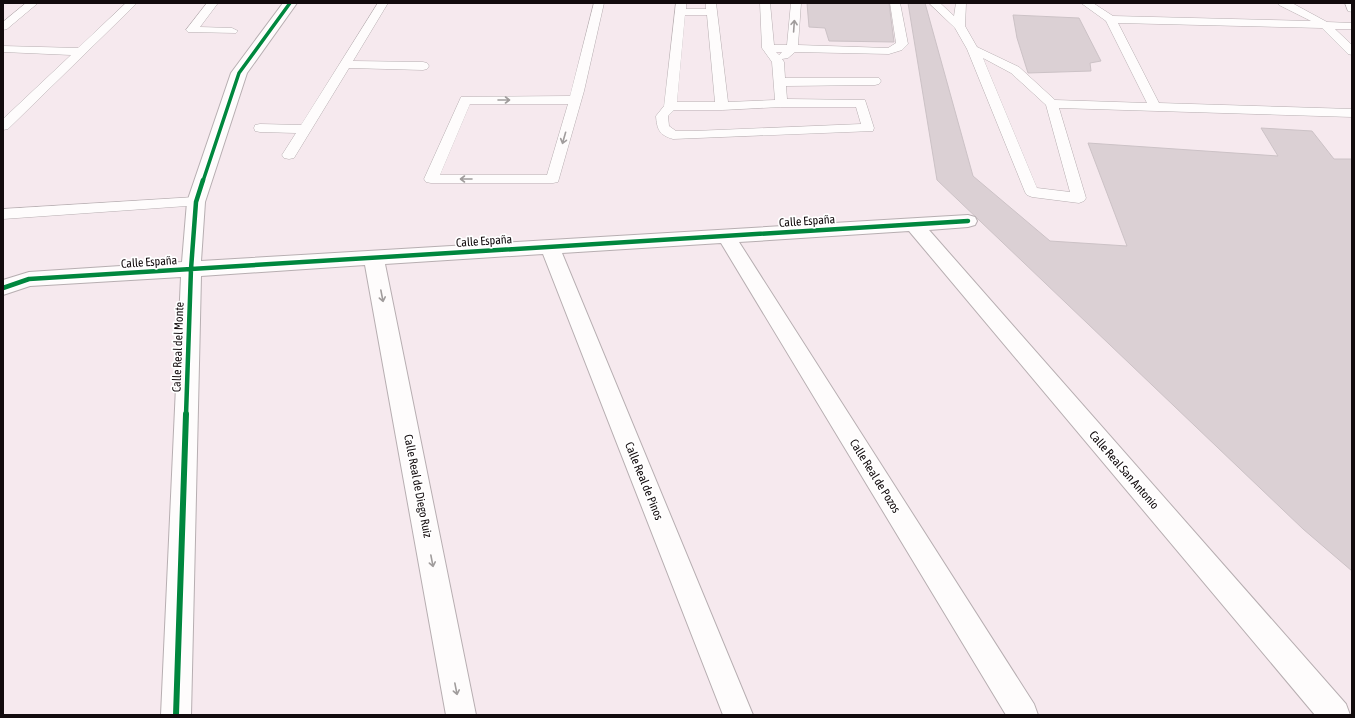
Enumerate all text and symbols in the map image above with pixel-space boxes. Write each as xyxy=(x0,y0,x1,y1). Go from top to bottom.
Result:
one-way arrow xyxy=(790,20,798,33)
one-way arrow xyxy=(497,96,510,104)
one-way arrow xyxy=(560,131,568,144)
one-way arrow xyxy=(460,175,473,183)
street label: Calle España xyxy=(778,212,836,230)
street label: Calle España xyxy=(455,232,513,250)
street label: Calle España xyxy=(120,253,178,271)
one-way arrow xyxy=(378,289,386,302)
street label: Calle Real del Monte xyxy=(169,302,187,392)
street label: Calle Real San Antonio xyxy=(1086,428,1162,512)
street label: Calle Real de Diego Ruiz xyxy=(401,433,435,540)
street label: Calle Real de Pozos xyxy=(847,437,903,515)
street label: Calle Real de Pinos xyxy=(622,440,666,522)
one-way arrow xyxy=(428,554,436,567)
one-way arrow xyxy=(453,682,461,695)

